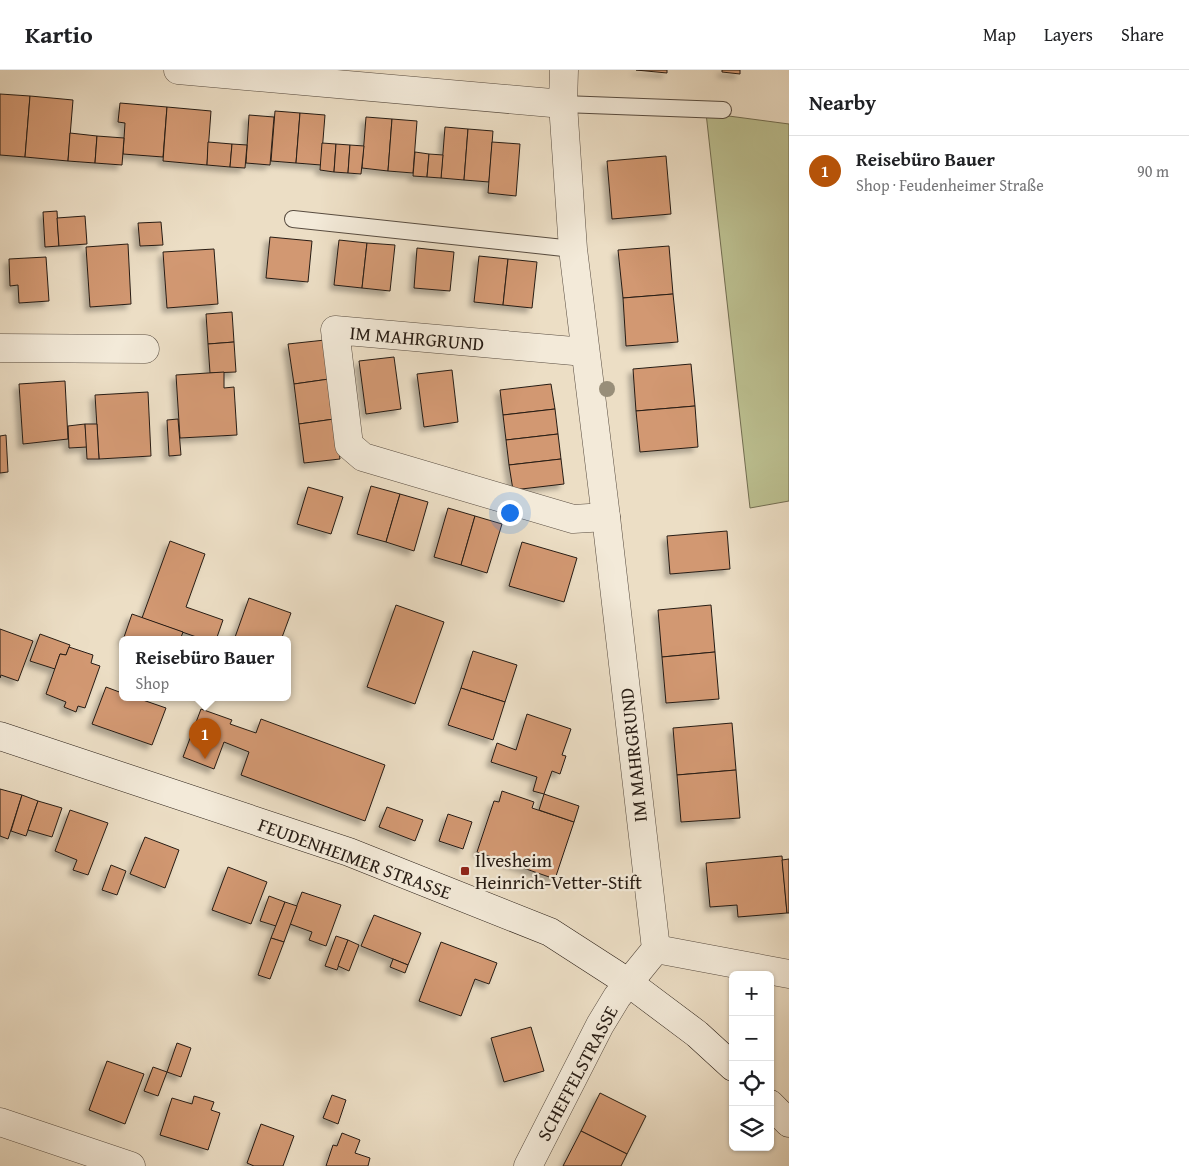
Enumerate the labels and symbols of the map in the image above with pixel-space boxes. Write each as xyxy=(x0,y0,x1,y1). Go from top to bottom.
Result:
street label: IM MAHRGRUND xyxy=(349,318,485,358)
your location xyxy=(497,500,523,526)
street label: IM MAHRGRUND xyxy=(612,686,654,824)
pin: 1 xyxy=(189,718,221,759)
street label: FEUDENHEIMER STRASSE xyxy=(254,810,456,906)
place label: Ilvesheim Heinrich-Vetter-Stift xyxy=(475,846,642,896)
marker: Ilvesheim Heinrich-Vetter-Stift xyxy=(459,865,471,877)
street label: SCHEFFELSTRASSE xyxy=(529,1000,625,1146)

